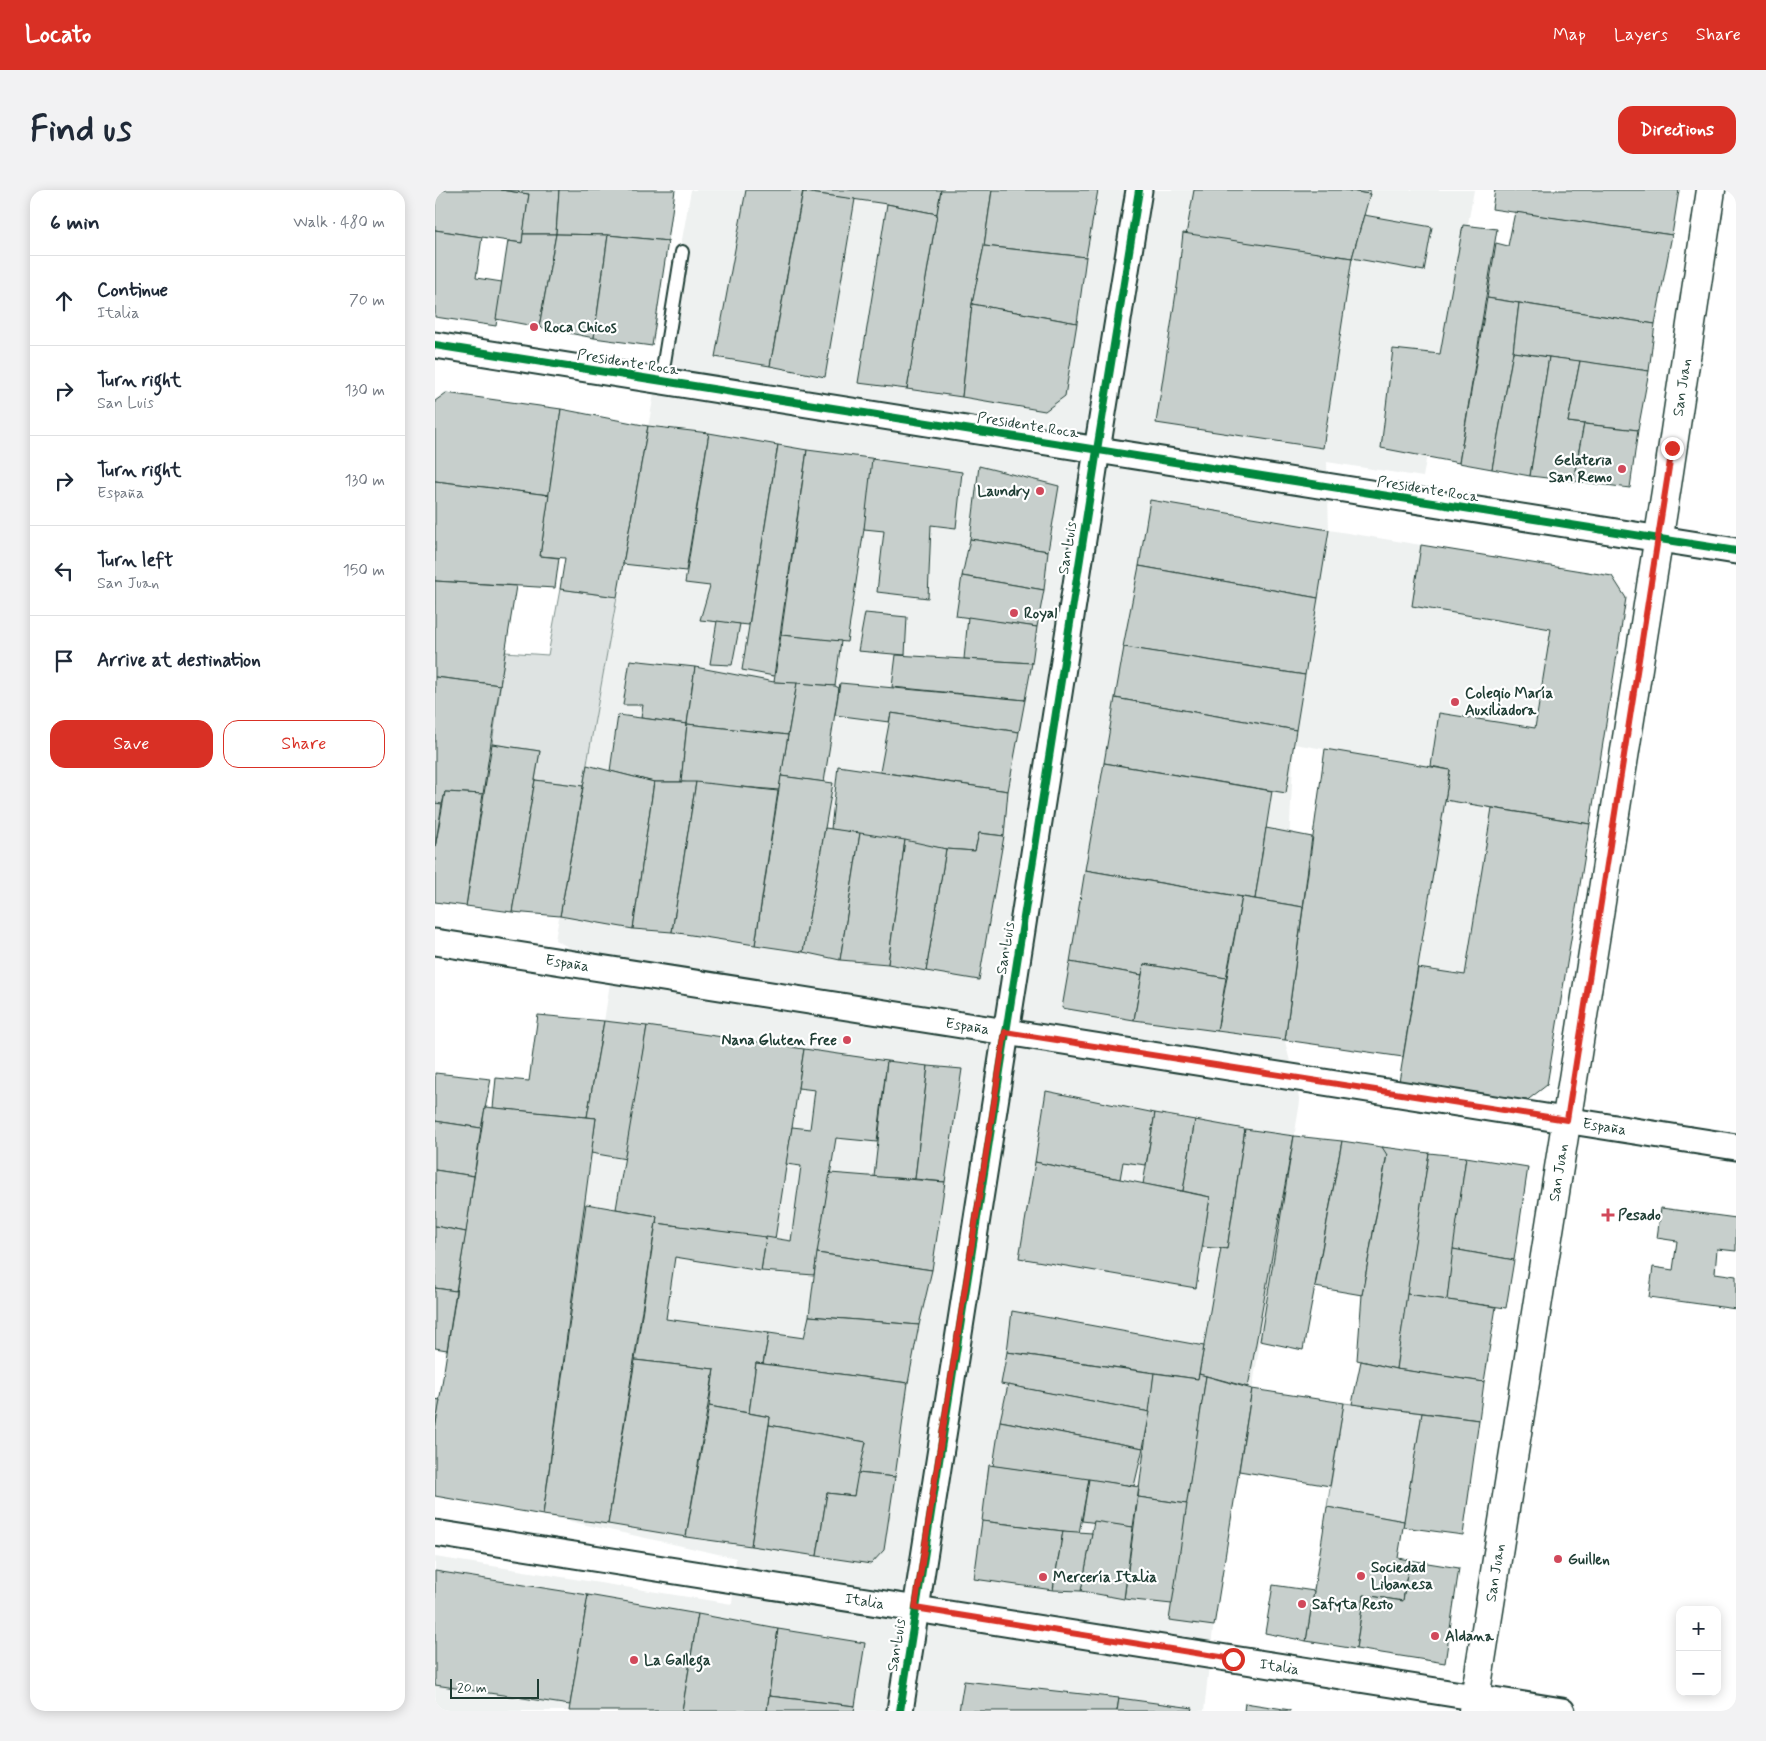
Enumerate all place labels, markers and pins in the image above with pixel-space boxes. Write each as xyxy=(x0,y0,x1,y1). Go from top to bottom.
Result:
place label: Roca Chicos xyxy=(544,318,617,338)
marker: Roca Chicos xyxy=(528,321,540,333)
place label: Gelateria San Remo xyxy=(1549,451,1612,488)
marker: Gelateria San Remo xyxy=(1616,463,1628,475)
place label: Laundry xyxy=(977,482,1030,502)
marker: Laundry xyxy=(1034,485,1046,497)
place label: Royal xyxy=(1024,604,1057,624)
marker: Royal xyxy=(1008,607,1020,619)
place label: Colegio María Auxiliadora xyxy=(1465,684,1553,721)
marker: Colegio María Auxiliadora xyxy=(1449,696,1461,708)
place label: Nana Gluten Free xyxy=(721,1031,837,1051)
marker: Nana Gluten Free xyxy=(841,1034,853,1046)
place label: Pesado xyxy=(1618,1206,1661,1226)
marker: Pesado xyxy=(1602,1209,1614,1221)
place label: Guillen xyxy=(1568,1550,1610,1570)
marker: Guillen xyxy=(1552,1553,1564,1565)
place label: Sociedad Libanesa xyxy=(1371,1558,1433,1595)
place label: Mercería Italia xyxy=(1053,1568,1157,1588)
marker: Sociedad Libanesa xyxy=(1355,1570,1367,1582)
marker: Mercería Italia xyxy=(1037,1571,1049,1583)
place label: Safyta Resto xyxy=(1312,1595,1394,1615)
marker: Safyta Resto xyxy=(1296,1598,1308,1610)
place label: Aldana xyxy=(1445,1627,1495,1647)
marker: Aldana xyxy=(1429,1630,1441,1642)
place label: La Gallega xyxy=(644,1651,711,1673)
marker: La Gallega xyxy=(628,1654,640,1666)

